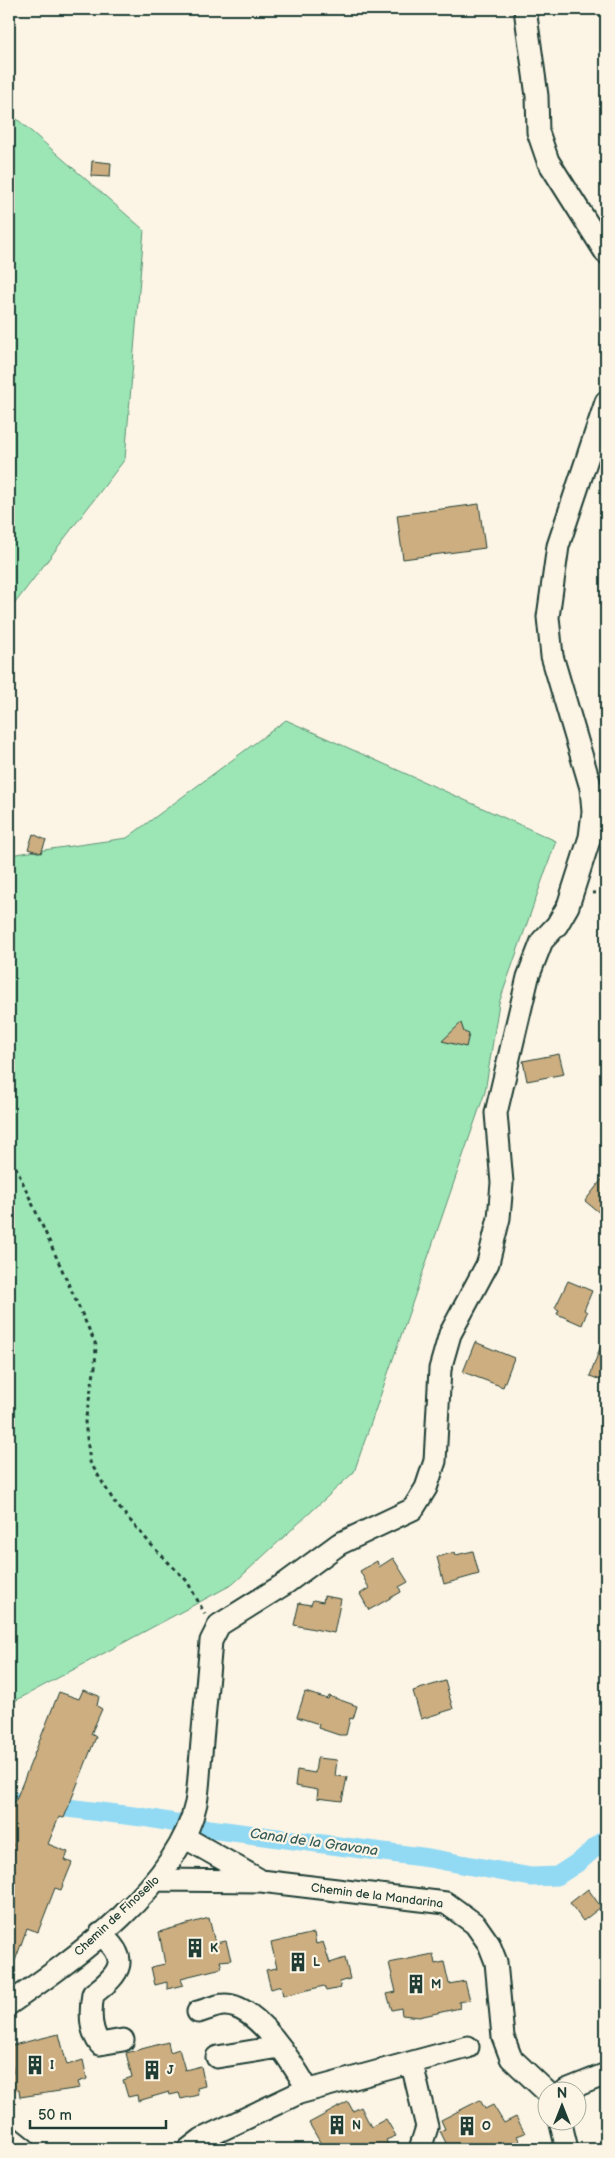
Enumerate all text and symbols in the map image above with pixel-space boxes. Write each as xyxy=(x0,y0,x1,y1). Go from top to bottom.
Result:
water label: Canal de la Gravona xyxy=(249,1825,379,1859)
street label: Chemin de Finosello xyxy=(71,1873,163,1959)
street label: Chemin de la Mandarina xyxy=(310,1880,444,1912)
building icon: K xyxy=(184,1937,206,1959)
place label: K xyxy=(210,1941,218,1956)
building icon: L xyxy=(287,1951,309,1973)
place label: L xyxy=(313,1955,320,1970)
building icon: M xyxy=(405,1973,427,1995)
place label: M xyxy=(431,1977,441,1992)
building icon: I xyxy=(24,2054,46,2076)
place label: I xyxy=(50,2058,54,2073)
building icon: J xyxy=(141,2059,163,2081)
place label: J xyxy=(167,2063,174,2078)
north arrow xyxy=(538,2080,588,2130)
text: N xyxy=(557,2085,567,2102)
scale bar xyxy=(30,2098,166,2130)
text: 50 m xyxy=(38,2106,72,2125)
building icon: N xyxy=(326,2114,348,2136)
building icon: O xyxy=(456,2115,478,2137)
place label: N xyxy=(352,2118,361,2133)
place label: O xyxy=(482,2119,491,2134)

